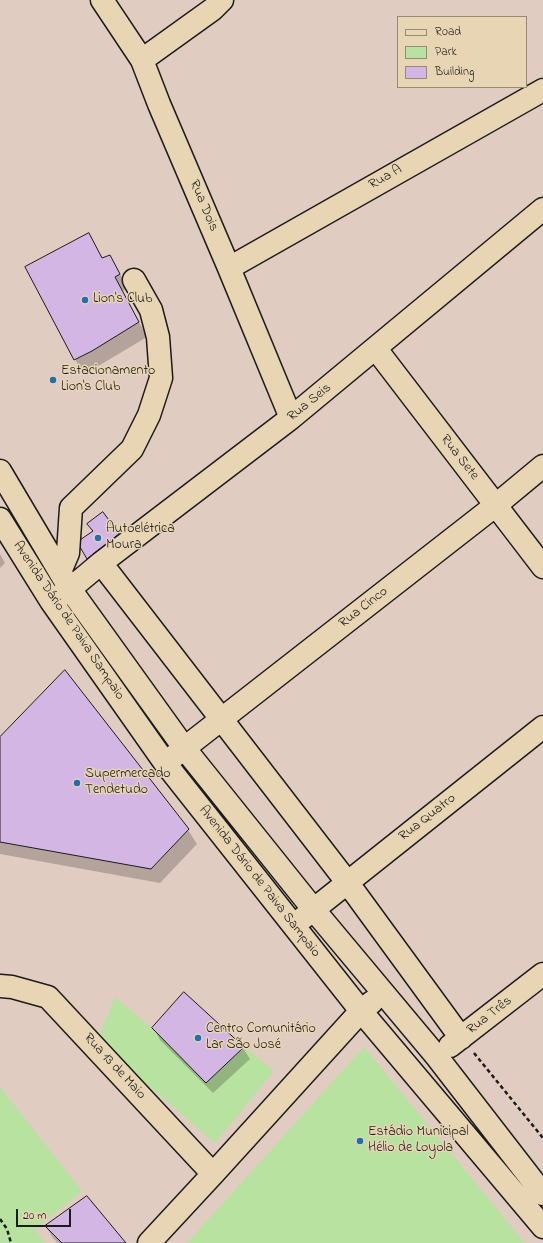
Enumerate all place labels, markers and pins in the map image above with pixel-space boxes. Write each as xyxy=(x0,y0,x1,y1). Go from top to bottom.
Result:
place label: Lion's Club xyxy=(93,292,152,308)
marker: Lion's Club xyxy=(80,295,90,305)
place label: Estacionamento Lion's Club xyxy=(61,364,155,396)
marker: Estacionamento Lion's Club xyxy=(48,375,58,385)
place label: Autoelétrica Moura xyxy=(106,522,175,554)
marker: Autoelétrica Moura xyxy=(93,533,103,543)
place label: Supermercado Tendetudo xyxy=(85,767,171,800)
marker: Supermercado Tendetudo xyxy=(72,778,82,788)
place label: Centro Comunitário Lar São José xyxy=(206,1022,316,1054)
marker: Centro Comunitário Lar São José xyxy=(193,1033,203,1043)
place label: Estádio Municipal Hélio de Loyola xyxy=(368,1125,469,1158)
marker: Estádio Municipal Hélio de Loyola xyxy=(355,1136,365,1146)

